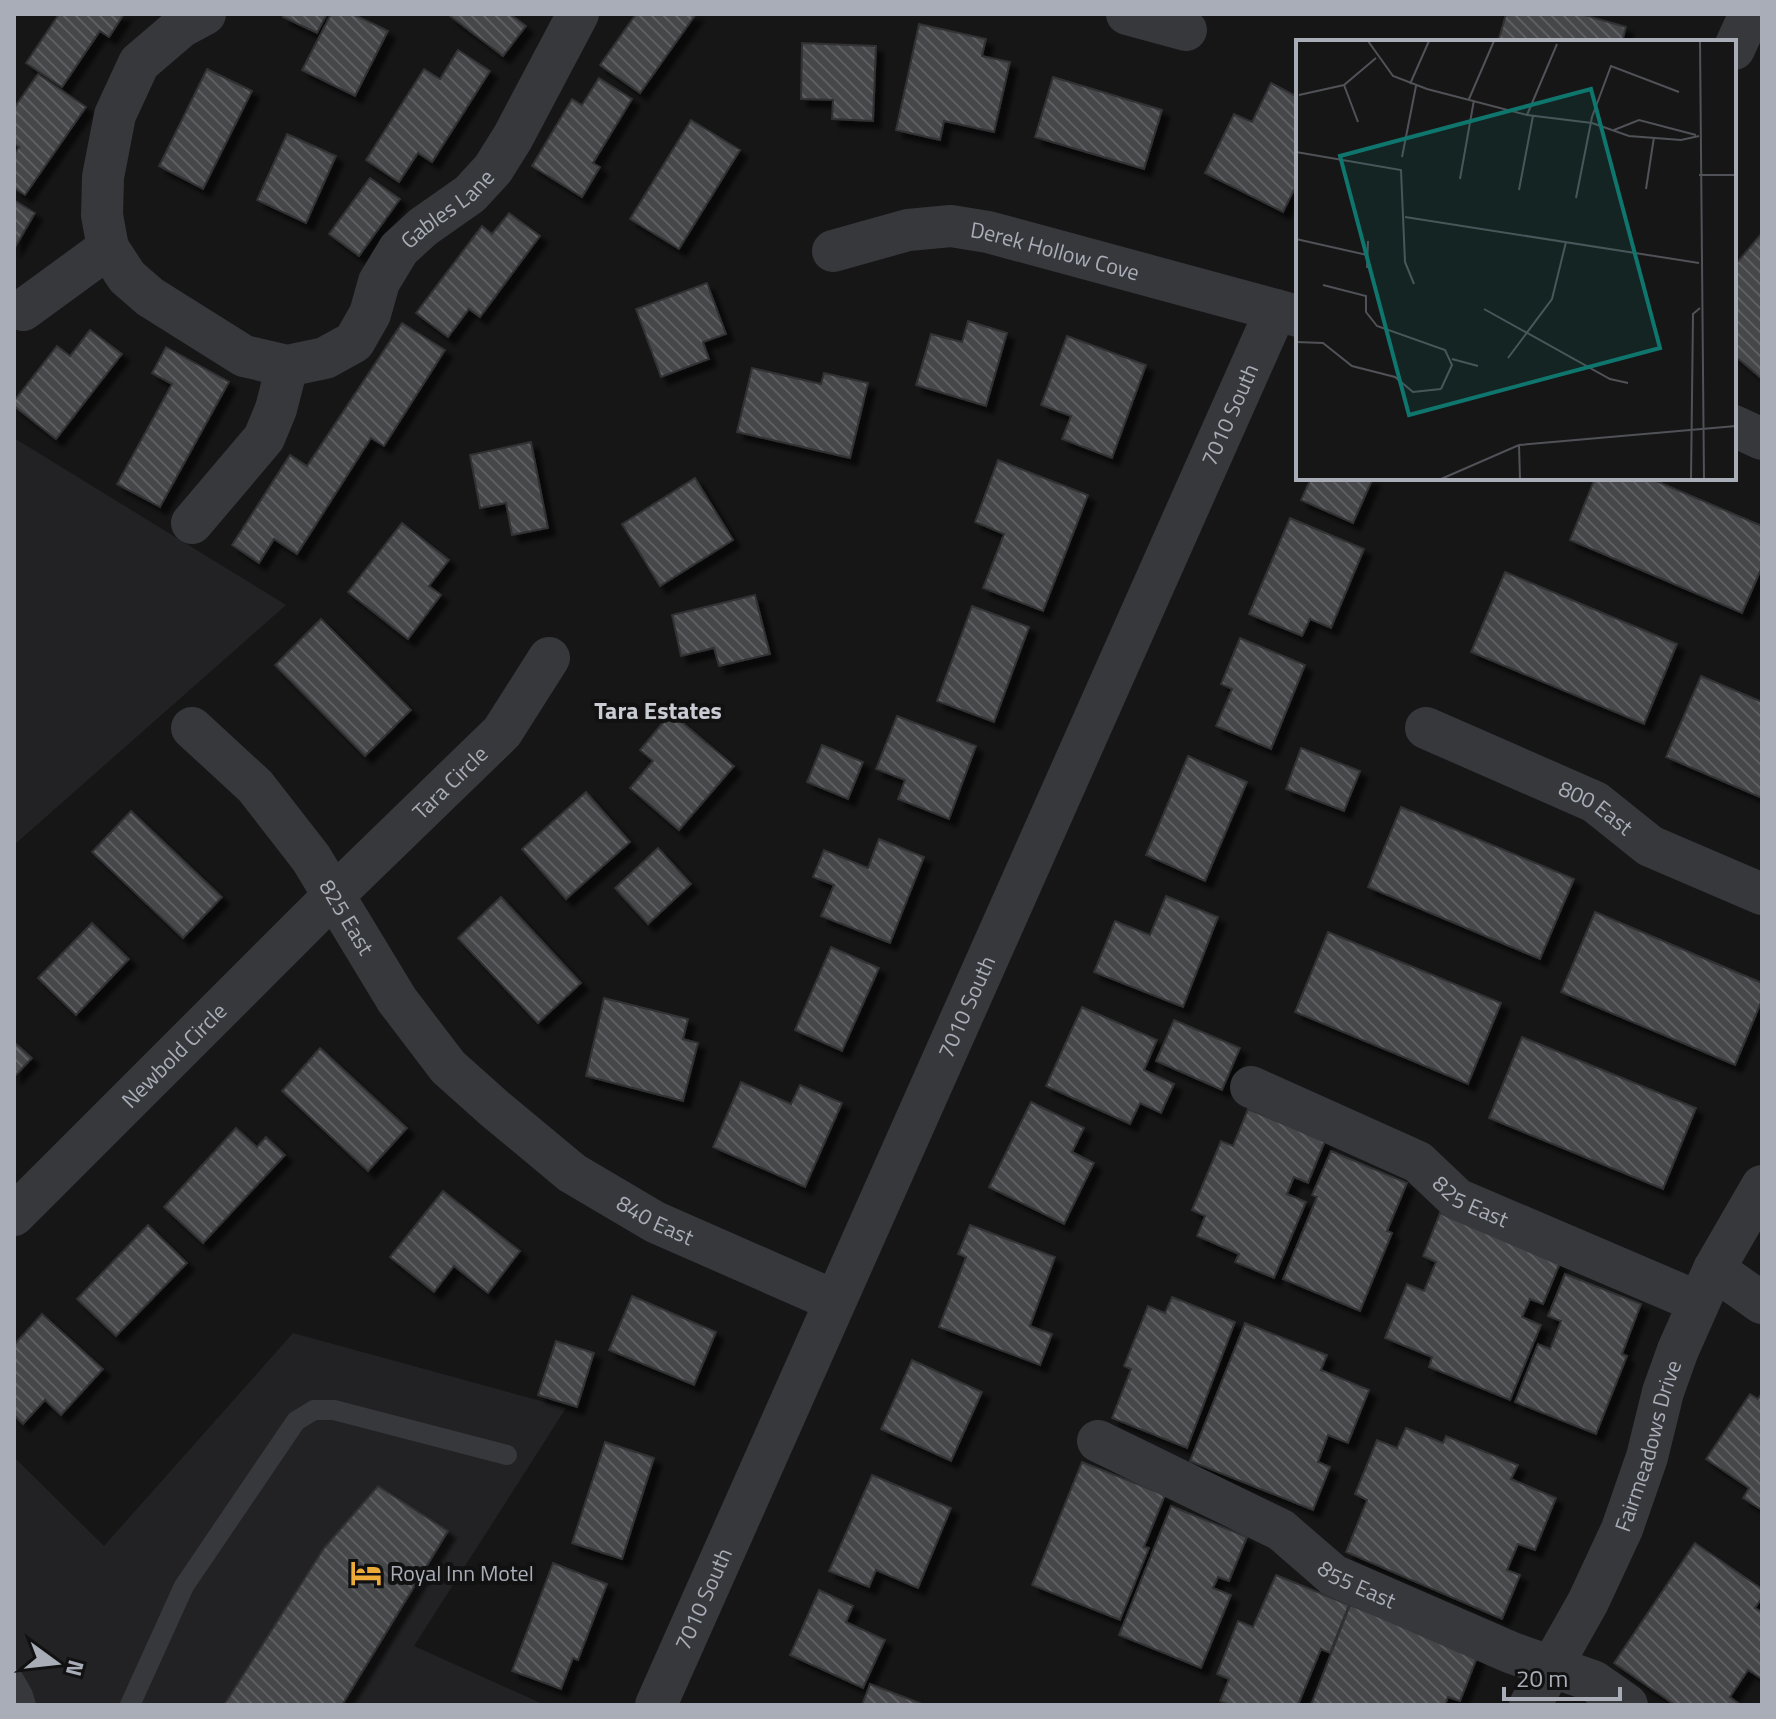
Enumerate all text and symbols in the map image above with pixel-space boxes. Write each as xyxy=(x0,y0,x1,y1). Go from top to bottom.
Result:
inset map xyxy=(1296,40,1736,480)
street label: Gables Lane xyxy=(393,161,502,257)
street label: Derek Hollow Cove xyxy=(968,212,1143,289)
street label: 7010 South xyxy=(1192,358,1267,471)
district label: Tara Estates xyxy=(594,692,722,728)
street label: Tara Circle xyxy=(404,738,496,828)
street label: 800 East xyxy=(1553,771,1641,844)
street label: 825 East xyxy=(311,873,383,962)
street label: 7010 South xyxy=(929,950,1004,1064)
street label: Newbold Circle xyxy=(113,995,234,1116)
street label: 825 East xyxy=(1425,1167,1514,1236)
street label: 840 East xyxy=(610,1186,700,1254)
street label: Fairmeadows Drive xyxy=(1605,1355,1690,1536)
street label: 7010 South xyxy=(665,1542,741,1656)
street label: 855 East xyxy=(1310,1552,1402,1618)
hotel icon: Royal Inn Motel xyxy=(349,1556,383,1590)
place label: Royal Inn Motel xyxy=(390,1556,534,1590)
north arrow xyxy=(16,1623,96,1703)
scale bar xyxy=(1504,1651,1620,1701)
text: N xyxy=(57,1656,94,1680)
text: 20 m xyxy=(1516,1660,1568,1696)

